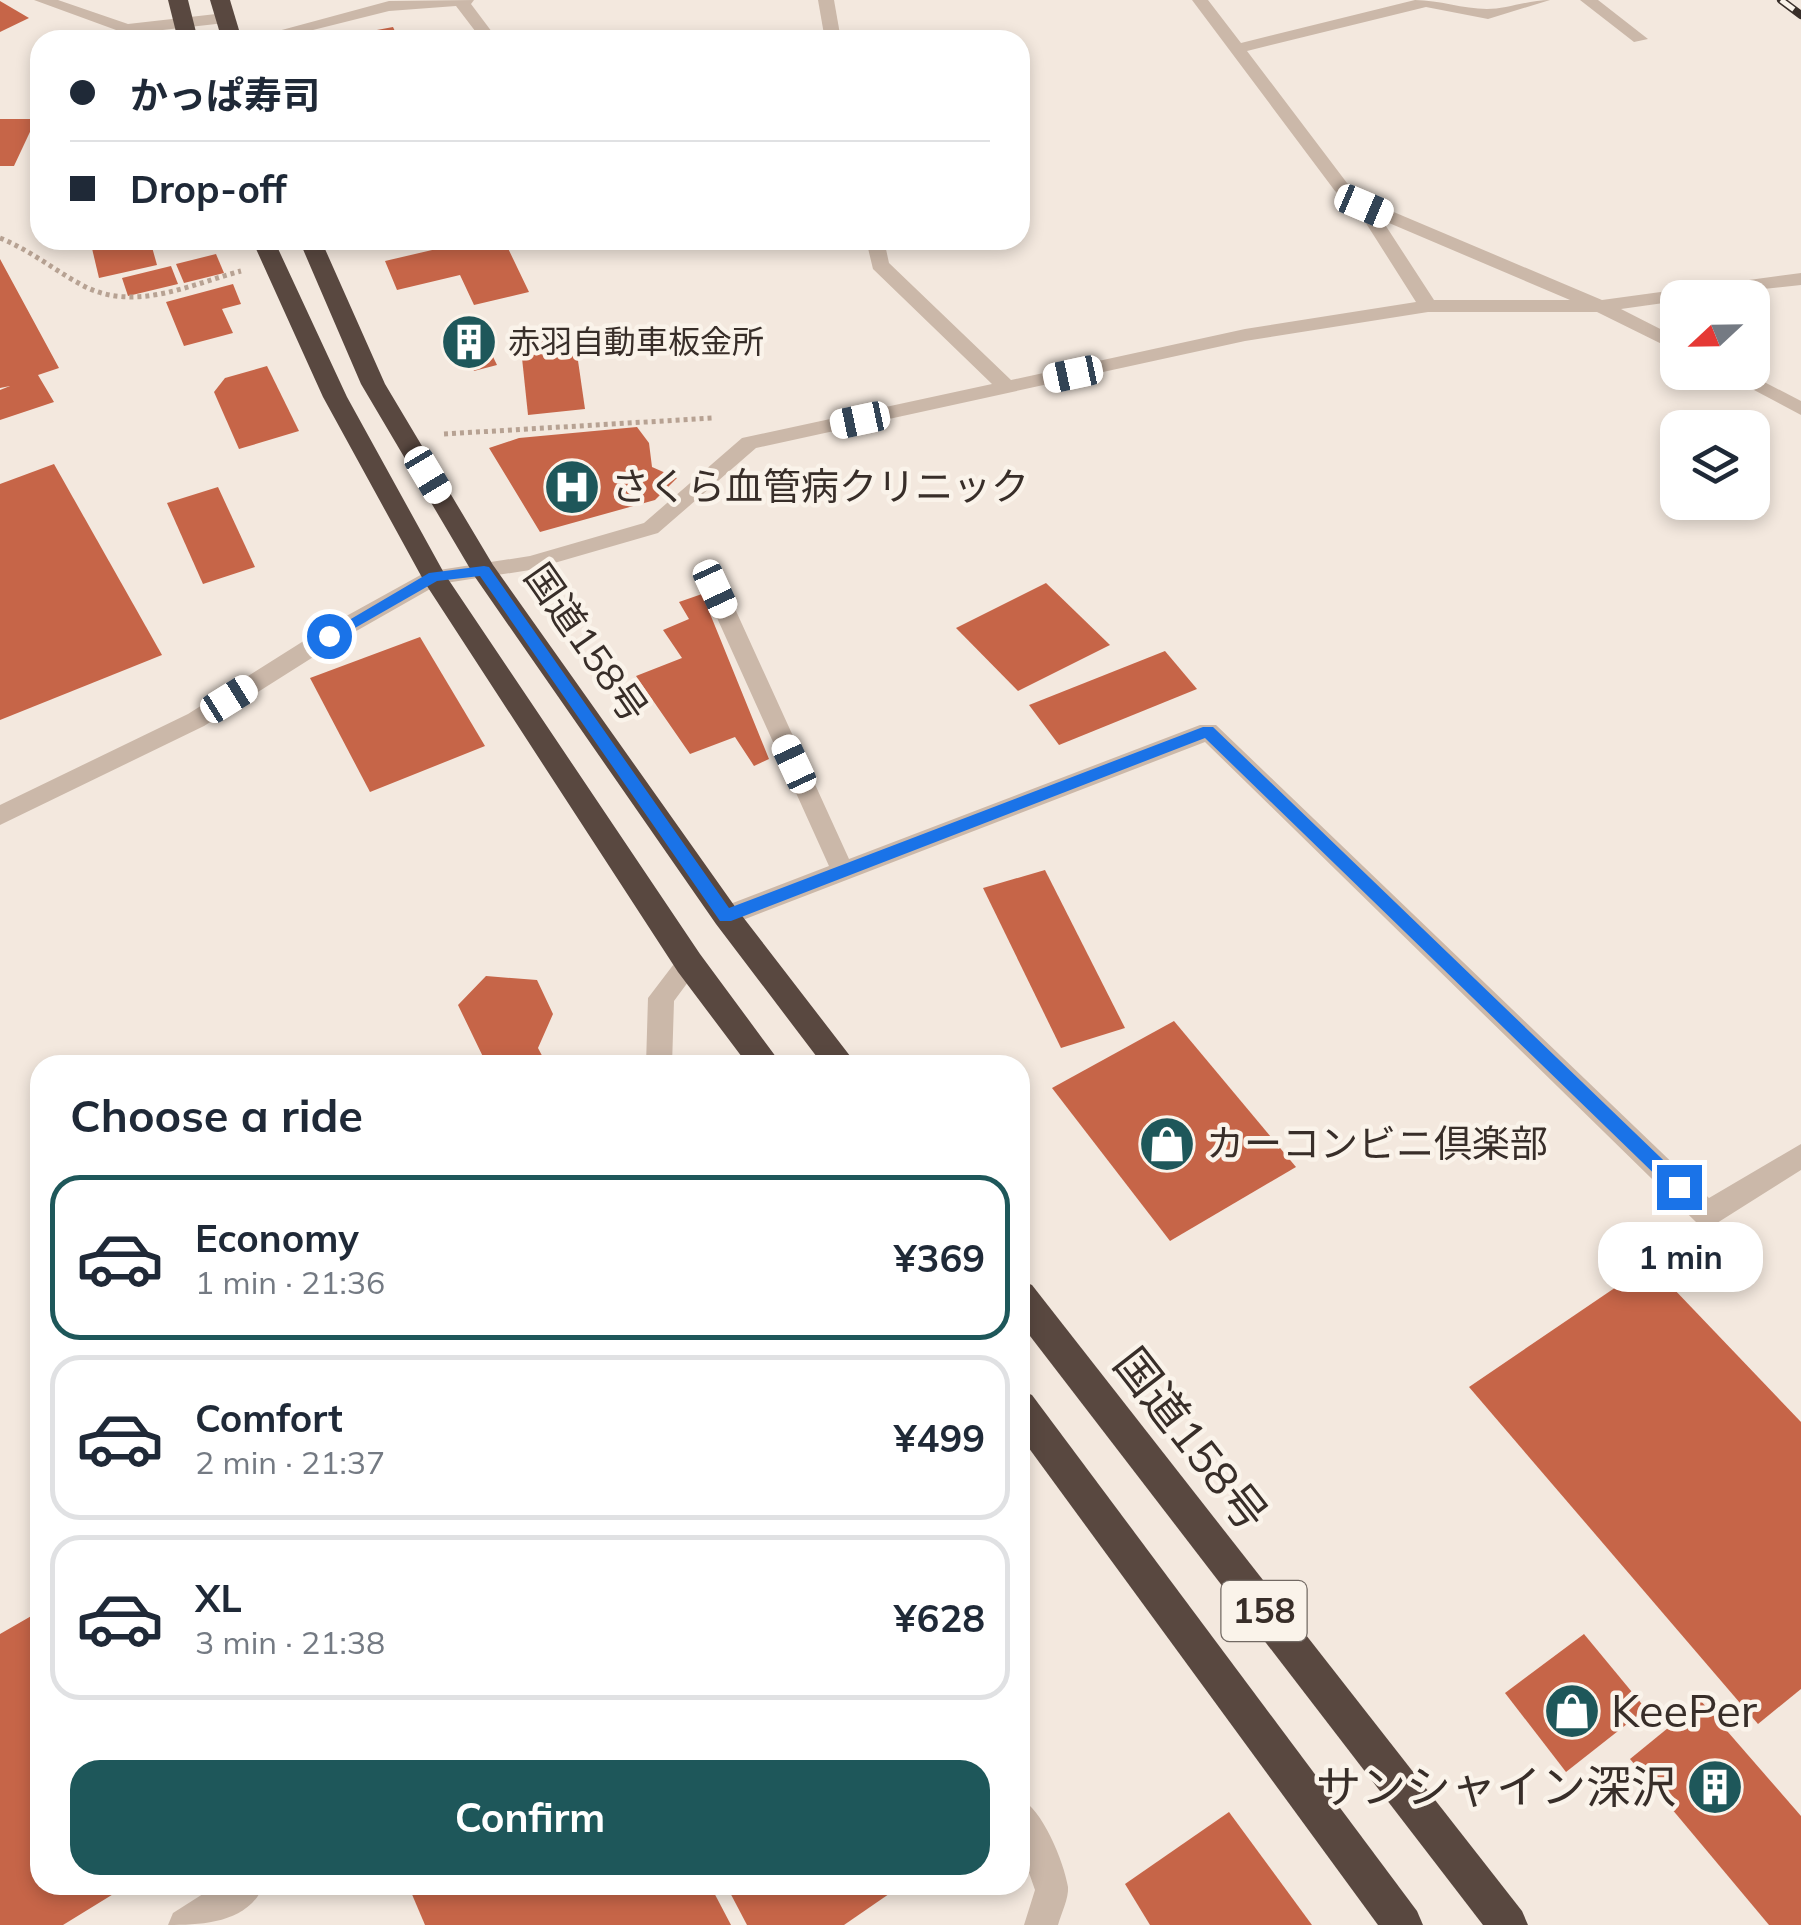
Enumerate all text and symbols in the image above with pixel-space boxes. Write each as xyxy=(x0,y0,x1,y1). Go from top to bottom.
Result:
text: かっぱ寿司 xyxy=(130,71,320,119)
text: Drop-off xyxy=(130,165,287,213)
car xyxy=(1331,180,1397,232)
north arrow xyxy=(1660,280,1770,390)
map controls xyxy=(1660,280,1770,520)
building icon: 赤羽自動車板金所 xyxy=(439,312,499,372)
place label: 赤羽自動車板金所 xyxy=(508,321,764,361)
car xyxy=(1041,353,1105,395)
car xyxy=(828,399,892,441)
button: layers xyxy=(1660,410,1770,520)
car xyxy=(400,442,456,508)
hospital icon: さくら血管病クリニック xyxy=(542,457,602,517)
place label: さくら血管病クリニック xyxy=(611,462,1029,510)
street label: 国道158号 xyxy=(515,554,659,731)
car xyxy=(689,555,741,623)
route start xyxy=(307,614,352,659)
car xyxy=(196,670,262,728)
car xyxy=(768,730,820,798)
text: Choose a ride xyxy=(70,1087,363,1143)
shop icon: カーコンビニ倶楽部 xyxy=(1137,1114,1197,1174)
place label: カーコンビニ倶楽部 xyxy=(1206,1119,1548,1167)
route end xyxy=(1657,1165,1702,1210)
icon: car xyxy=(75,1213,165,1303)
text: Economy xyxy=(195,1214,359,1262)
callout: 1 min xyxy=(1596,1222,1762,1292)
text: ¥369 xyxy=(894,1234,985,1282)
text: 1 min xyxy=(1638,1237,1723,1277)
text: 1 min · 21:36 xyxy=(195,1262,385,1302)
street label: 国道158号 xyxy=(1103,1336,1280,1541)
icon: car xyxy=(75,1393,165,1483)
text: Comfort xyxy=(195,1394,343,1442)
text: ¥499 xyxy=(894,1414,985,1462)
text: 2 min · 21:37 xyxy=(195,1442,385,1482)
icon: car xyxy=(75,1573,165,1663)
text: XL xyxy=(195,1574,242,1622)
road number: 158 xyxy=(1222,1581,1306,1641)
text: ¥628 xyxy=(894,1594,985,1642)
text: 3 min · 21:38 xyxy=(195,1622,385,1662)
shop icon: KeePer xyxy=(1542,1681,1602,1741)
place label: KeePer xyxy=(1611,1682,1758,1738)
building icon: サンシャイン深沢 xyxy=(1685,1757,1745,1817)
place label: サンシャイン深沢 xyxy=(1316,1758,1676,1814)
button: Confirm xyxy=(70,1760,990,1875)

